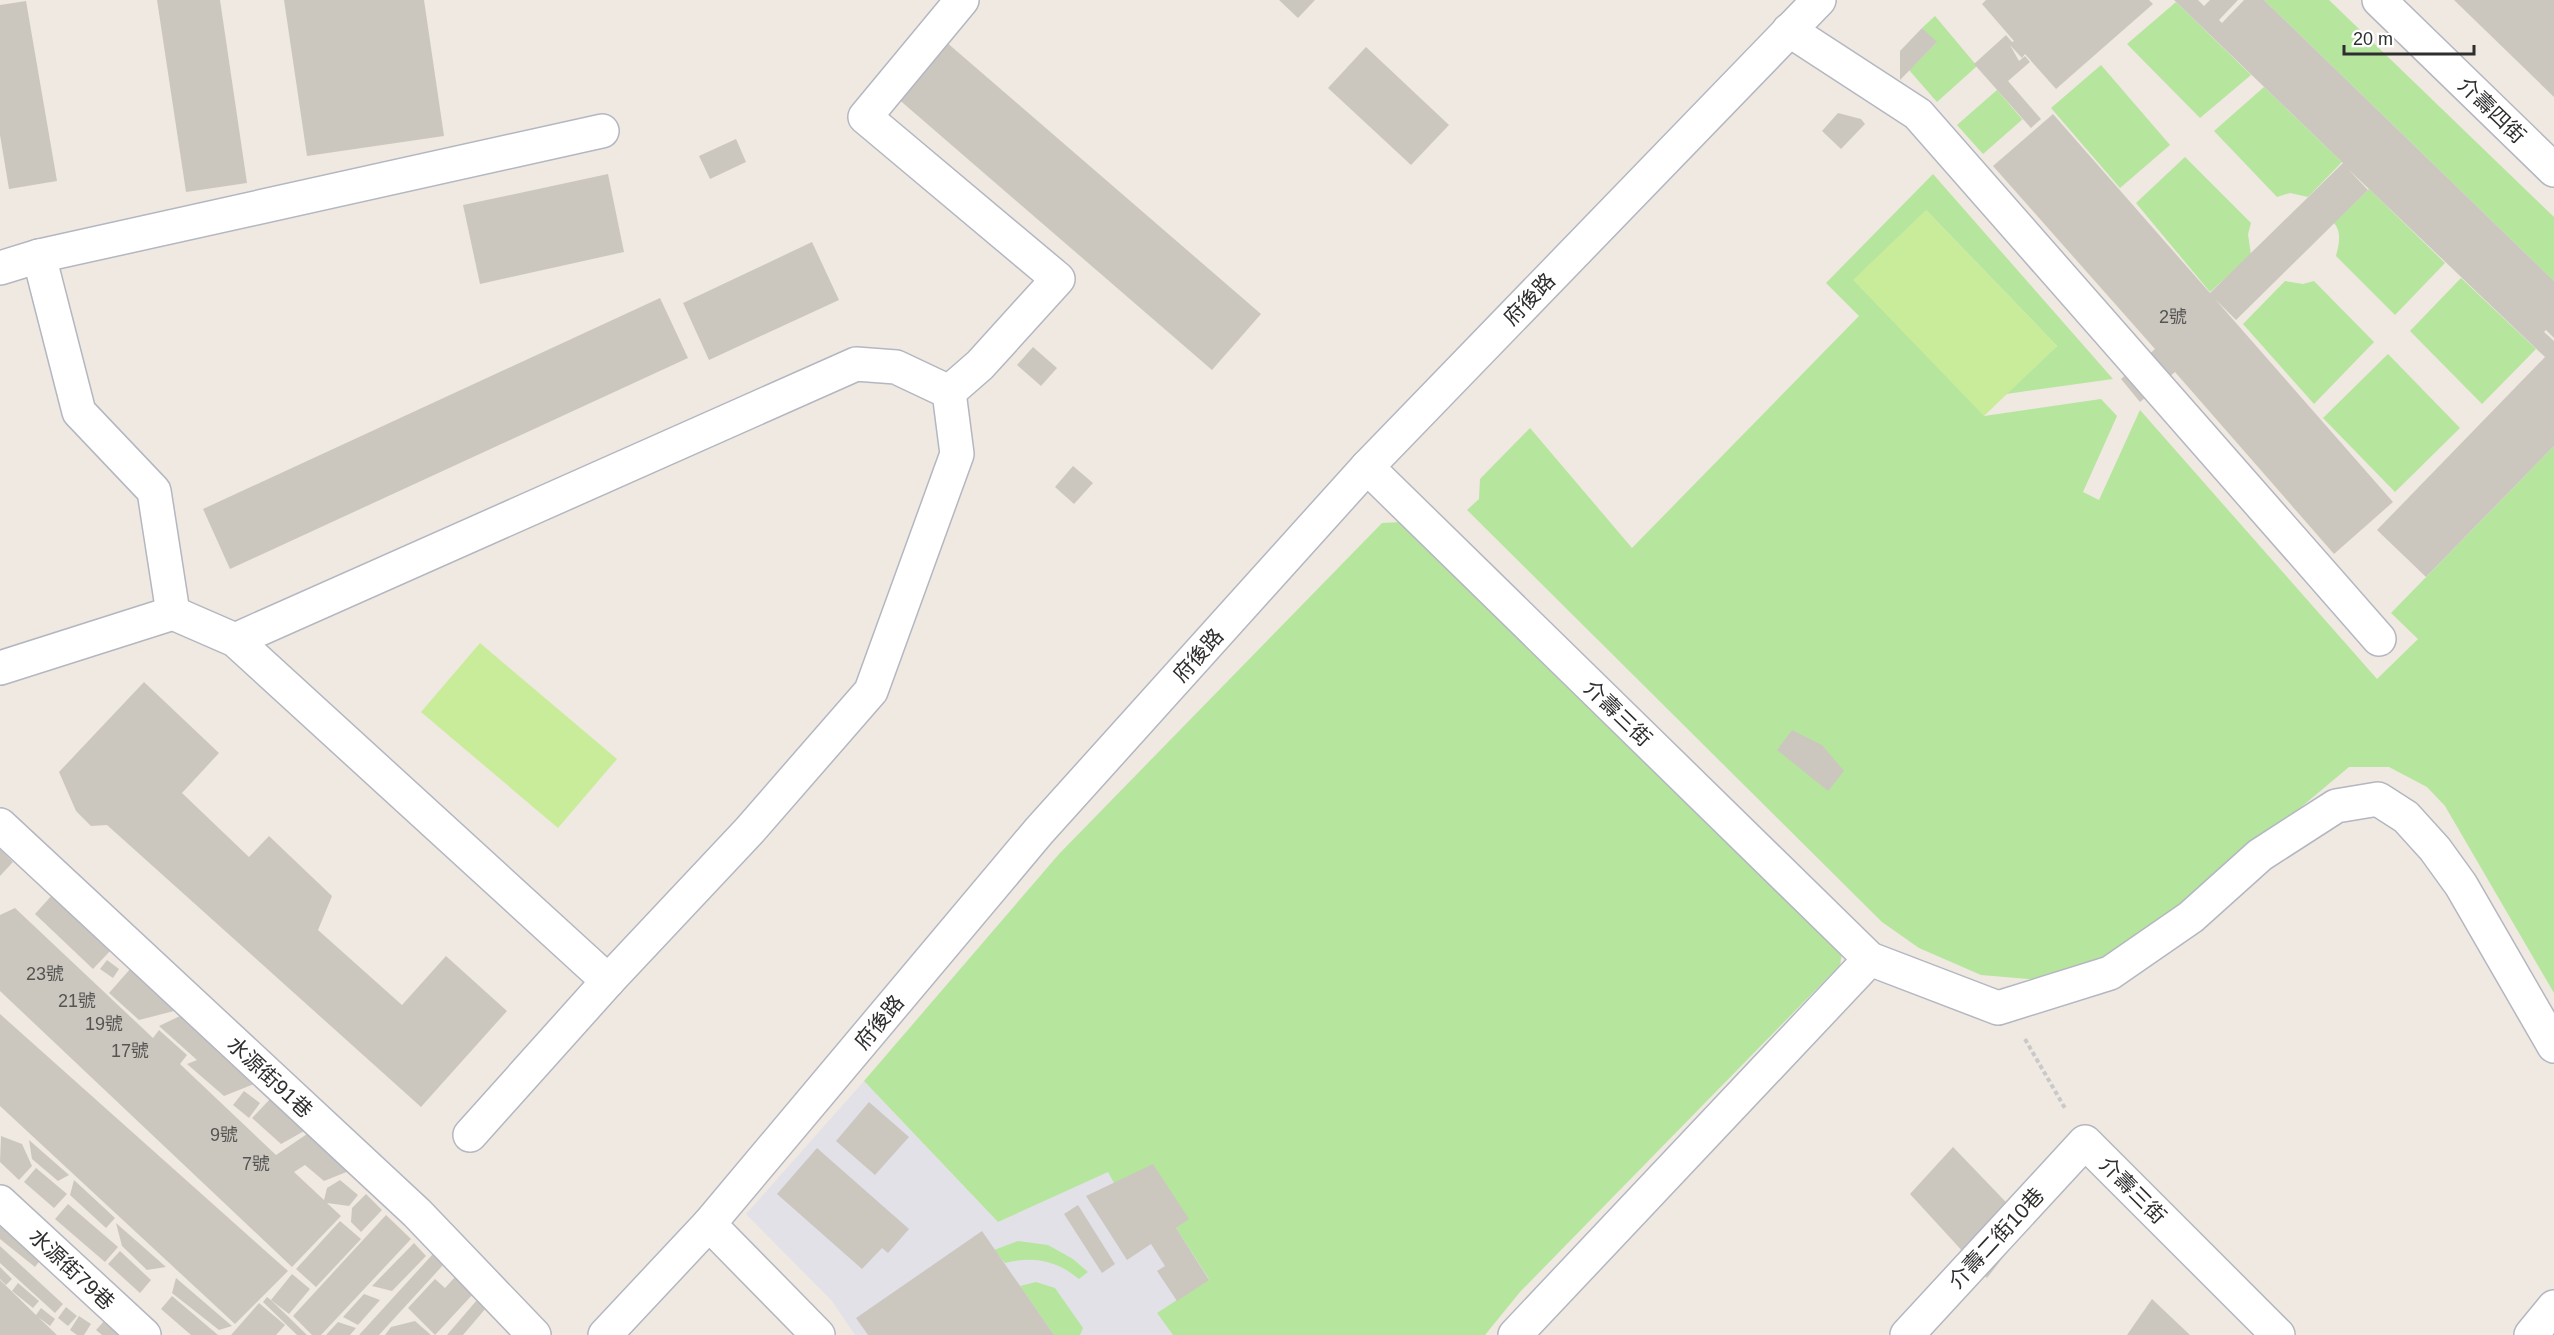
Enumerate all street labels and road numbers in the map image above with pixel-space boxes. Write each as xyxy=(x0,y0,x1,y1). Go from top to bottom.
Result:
street label: 介壽四街 xyxy=(2454,73,2530,147)
street label: 府後路 xyxy=(1499,268,1559,330)
street label: 府後路 xyxy=(1168,624,1228,686)
street label: 介壽三街 xyxy=(1580,676,1656,750)
street label: 府後路 xyxy=(850,990,908,1054)
street label: 水源街91巷 xyxy=(223,1032,317,1122)
street label: 介壽三街 xyxy=(2095,1152,2171,1228)
street label: 介壽二街10巷 xyxy=(1944,1183,2048,1293)
street label: 水源街79巷 xyxy=(25,1224,119,1314)

